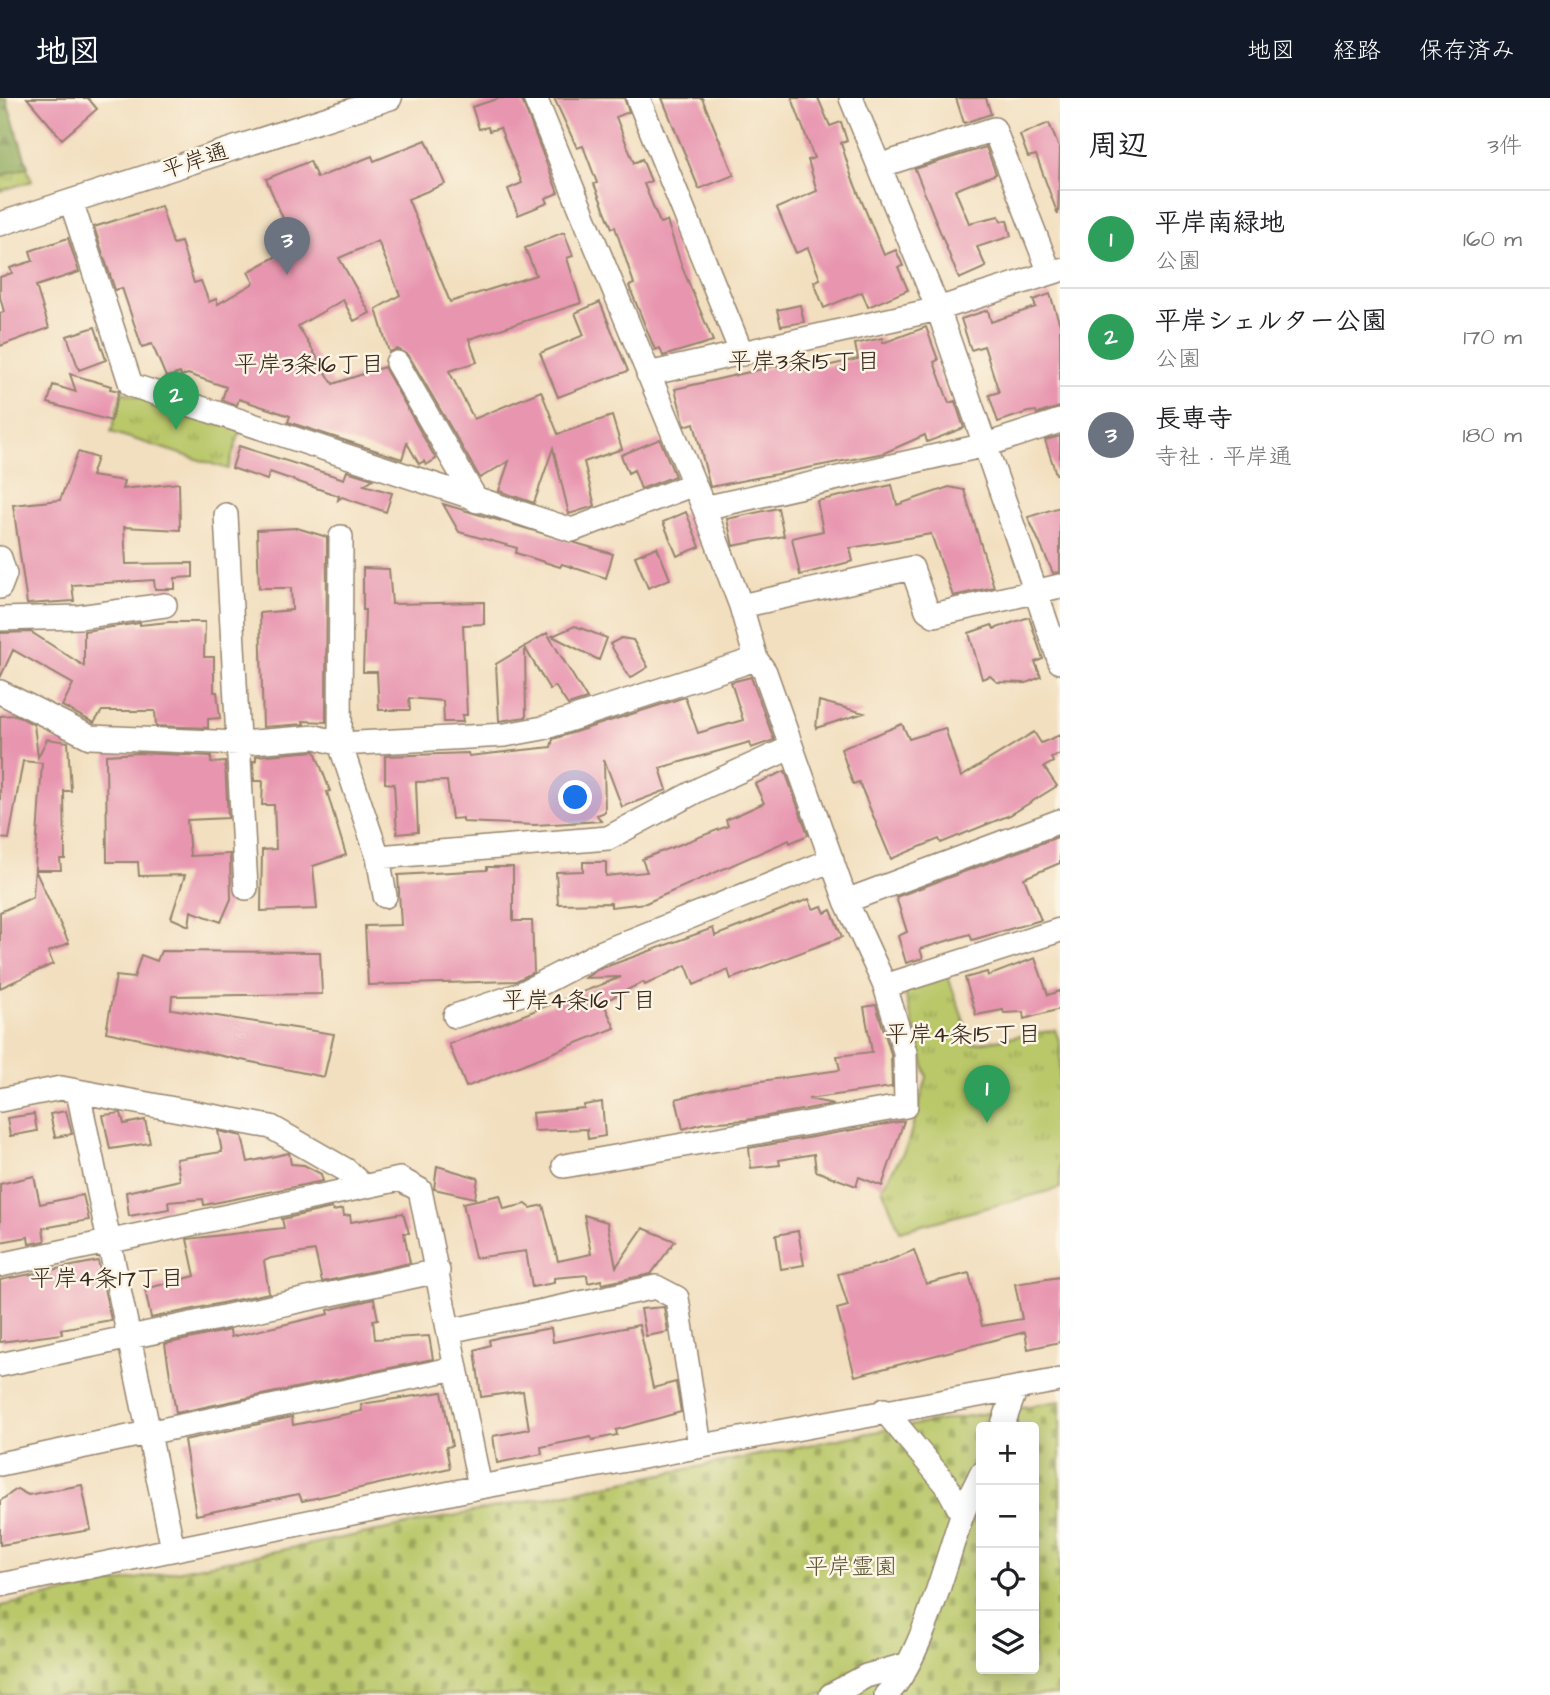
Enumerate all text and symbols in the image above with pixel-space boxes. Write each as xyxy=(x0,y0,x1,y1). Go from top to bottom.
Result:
text: 地図 xyxy=(35,29,101,75)
text: 地図 xyxy=(1247,34,1295,68)
text: 経路 xyxy=(1333,34,1381,68)
text: 保存済み xyxy=(1419,34,1515,68)
text: 周辺 xyxy=(1088,125,1148,167)
text: 3件 xyxy=(1487,130,1522,162)
street label: 平岸通 xyxy=(157,135,233,187)
text: 平岸南緑地 xyxy=(1155,205,1285,241)
pin: 3 xyxy=(264,217,310,275)
text: 1 xyxy=(1110,223,1112,255)
text: 160 m xyxy=(1463,223,1522,255)
text: 公園 xyxy=(1155,245,1201,277)
text: 平岸シェルター公園 xyxy=(1155,303,1387,339)
text: 2 xyxy=(1104,321,1118,353)
text: 170 m xyxy=(1463,321,1522,353)
text: 公園 xyxy=(1155,343,1201,375)
district label: 平岸3条15丁目 xyxy=(728,345,880,379)
district label: 平岸3条16丁目 xyxy=(234,348,384,382)
pin: 2 xyxy=(153,372,199,430)
text: 長専寺 xyxy=(1155,401,1233,437)
text: 3 xyxy=(1105,419,1117,451)
text: 180 m xyxy=(1463,419,1522,451)
text: 寺社 · 平岸通 xyxy=(1155,441,1292,473)
your location xyxy=(558,780,592,814)
district label: 平岸4条16丁目 xyxy=(502,984,656,1018)
district label: 平岸4条15丁目 xyxy=(885,1018,1041,1052)
pin: 1 xyxy=(964,1065,1010,1123)
district label: 平岸4条17丁目 xyxy=(30,1262,184,1296)
map controls xyxy=(976,1422,1039,1674)
button: + xyxy=(976,1422,1039,1485)
button: − xyxy=(976,1485,1039,1548)
button: locate xyxy=(976,1548,1039,1611)
park label: 平岸霊園 xyxy=(805,1551,897,1583)
button: layers xyxy=(976,1611,1039,1674)

